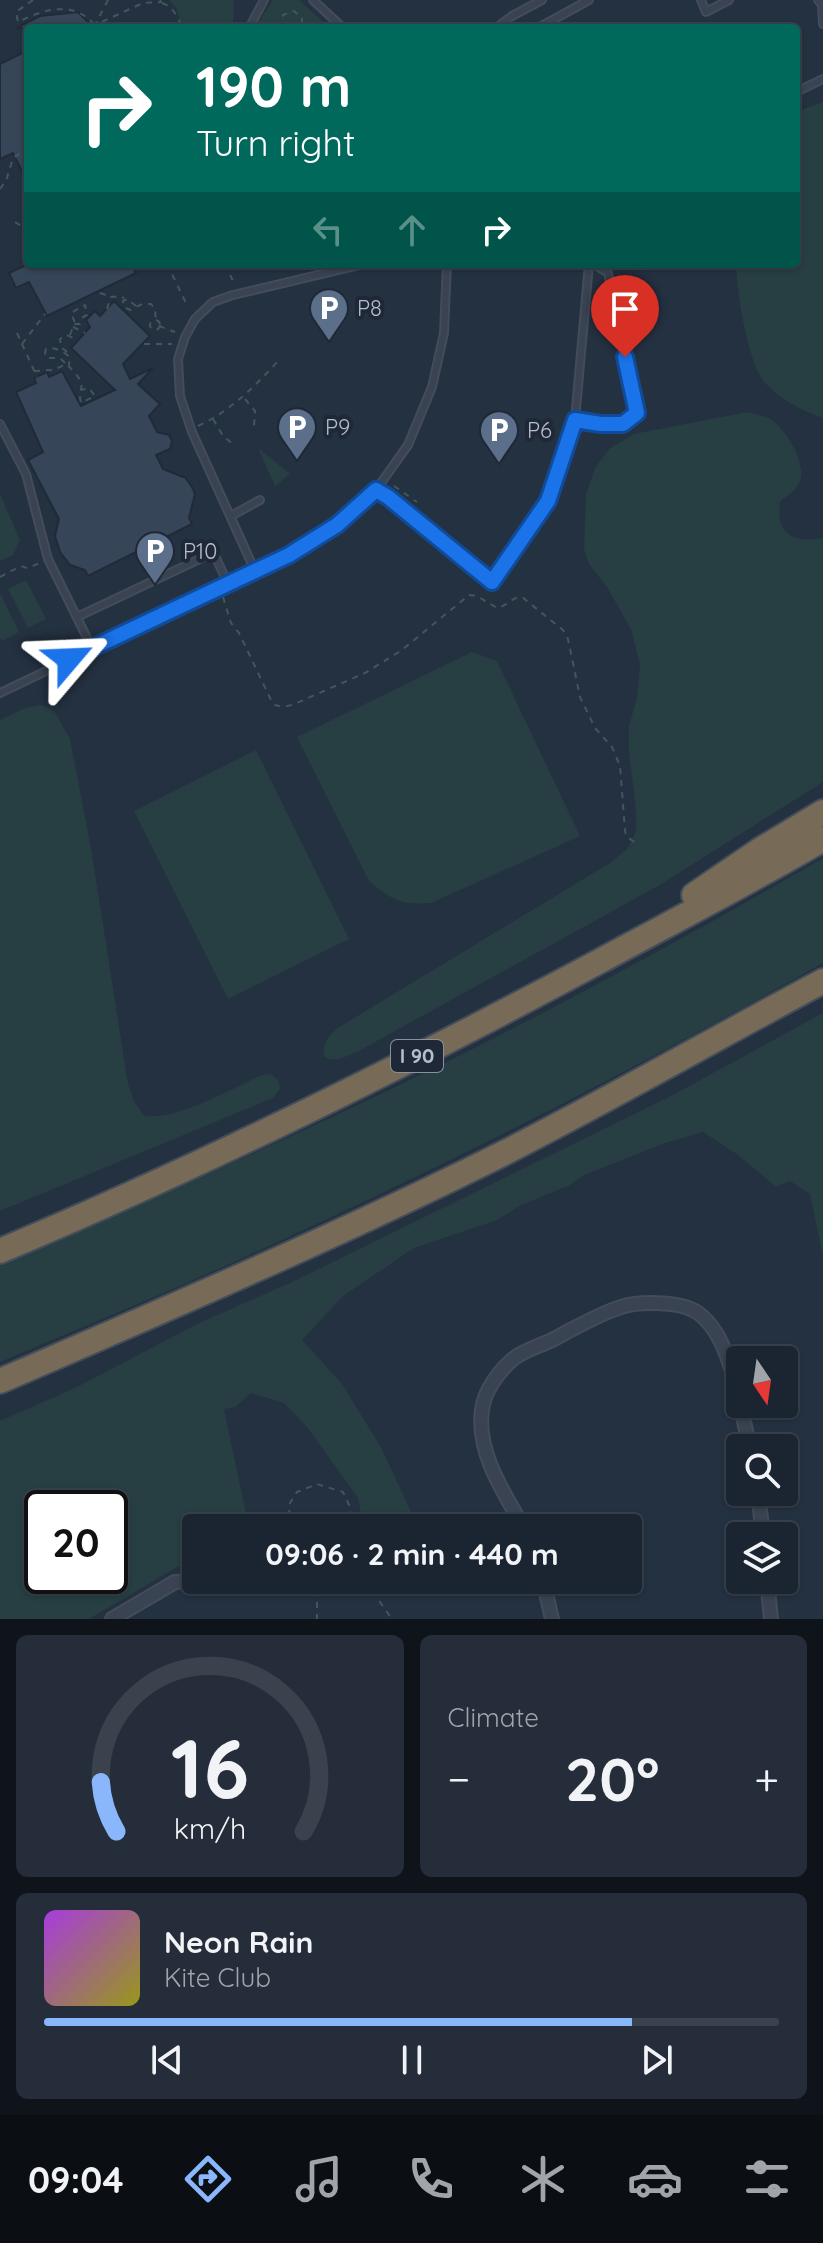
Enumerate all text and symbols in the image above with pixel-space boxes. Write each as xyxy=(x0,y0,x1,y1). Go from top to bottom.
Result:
text: 190 m xyxy=(196,51,351,121)
icon: right xyxy=(64,56,168,160)
text: Turn right xyxy=(196,120,355,165)
icon: left xyxy=(306,208,350,252)
icon: ahead xyxy=(390,208,434,252)
icon: right xyxy=(474,208,518,252)
pin xyxy=(591,275,659,357)
parking icon: P8 xyxy=(308,287,350,342)
icon: arrive xyxy=(603,287,647,331)
place label: P8 xyxy=(357,294,382,322)
parking icon: P9 xyxy=(276,406,318,461)
parking icon: P6 xyxy=(478,409,520,464)
place label: P9 xyxy=(325,413,350,441)
place label: P6 xyxy=(527,416,552,444)
parking icon: P10 xyxy=(134,530,176,585)
place label: P10 xyxy=(183,537,217,565)
position arrow xyxy=(27,617,111,701)
road number: I 90 xyxy=(391,1040,443,1072)
north arrow xyxy=(726,1346,798,1418)
map controls xyxy=(726,1346,798,1594)
button: search xyxy=(726,1434,798,1506)
speed limit sign: 20 xyxy=(24,1490,128,1594)
button: layers xyxy=(726,1522,798,1594)
text: 09:06 · 2 min · 440 m xyxy=(265,1535,559,1573)
text: Climate xyxy=(448,1701,539,1734)
text: 16 xyxy=(171,1715,249,1819)
text: 20° xyxy=(565,1741,660,1816)
text: − xyxy=(448,1751,470,1806)
text: + xyxy=(754,1751,779,1806)
text: km/h xyxy=(173,1810,246,1846)
text: Neon Rain xyxy=(164,1923,313,1961)
text: Kite Club xyxy=(164,1961,271,1994)
icon: previous xyxy=(145,2038,189,2082)
icon: pause xyxy=(390,2038,434,2082)
icon: next xyxy=(635,2038,679,2082)
icon: directions xyxy=(180,2151,236,2207)
icon: music xyxy=(291,2151,347,2207)
icon: phone xyxy=(403,2151,459,2207)
icon: climate xyxy=(515,2151,571,2207)
icon: car xyxy=(627,2151,683,2207)
icon: filters xyxy=(739,2151,795,2207)
text: 09:04 xyxy=(28,2157,124,2202)

